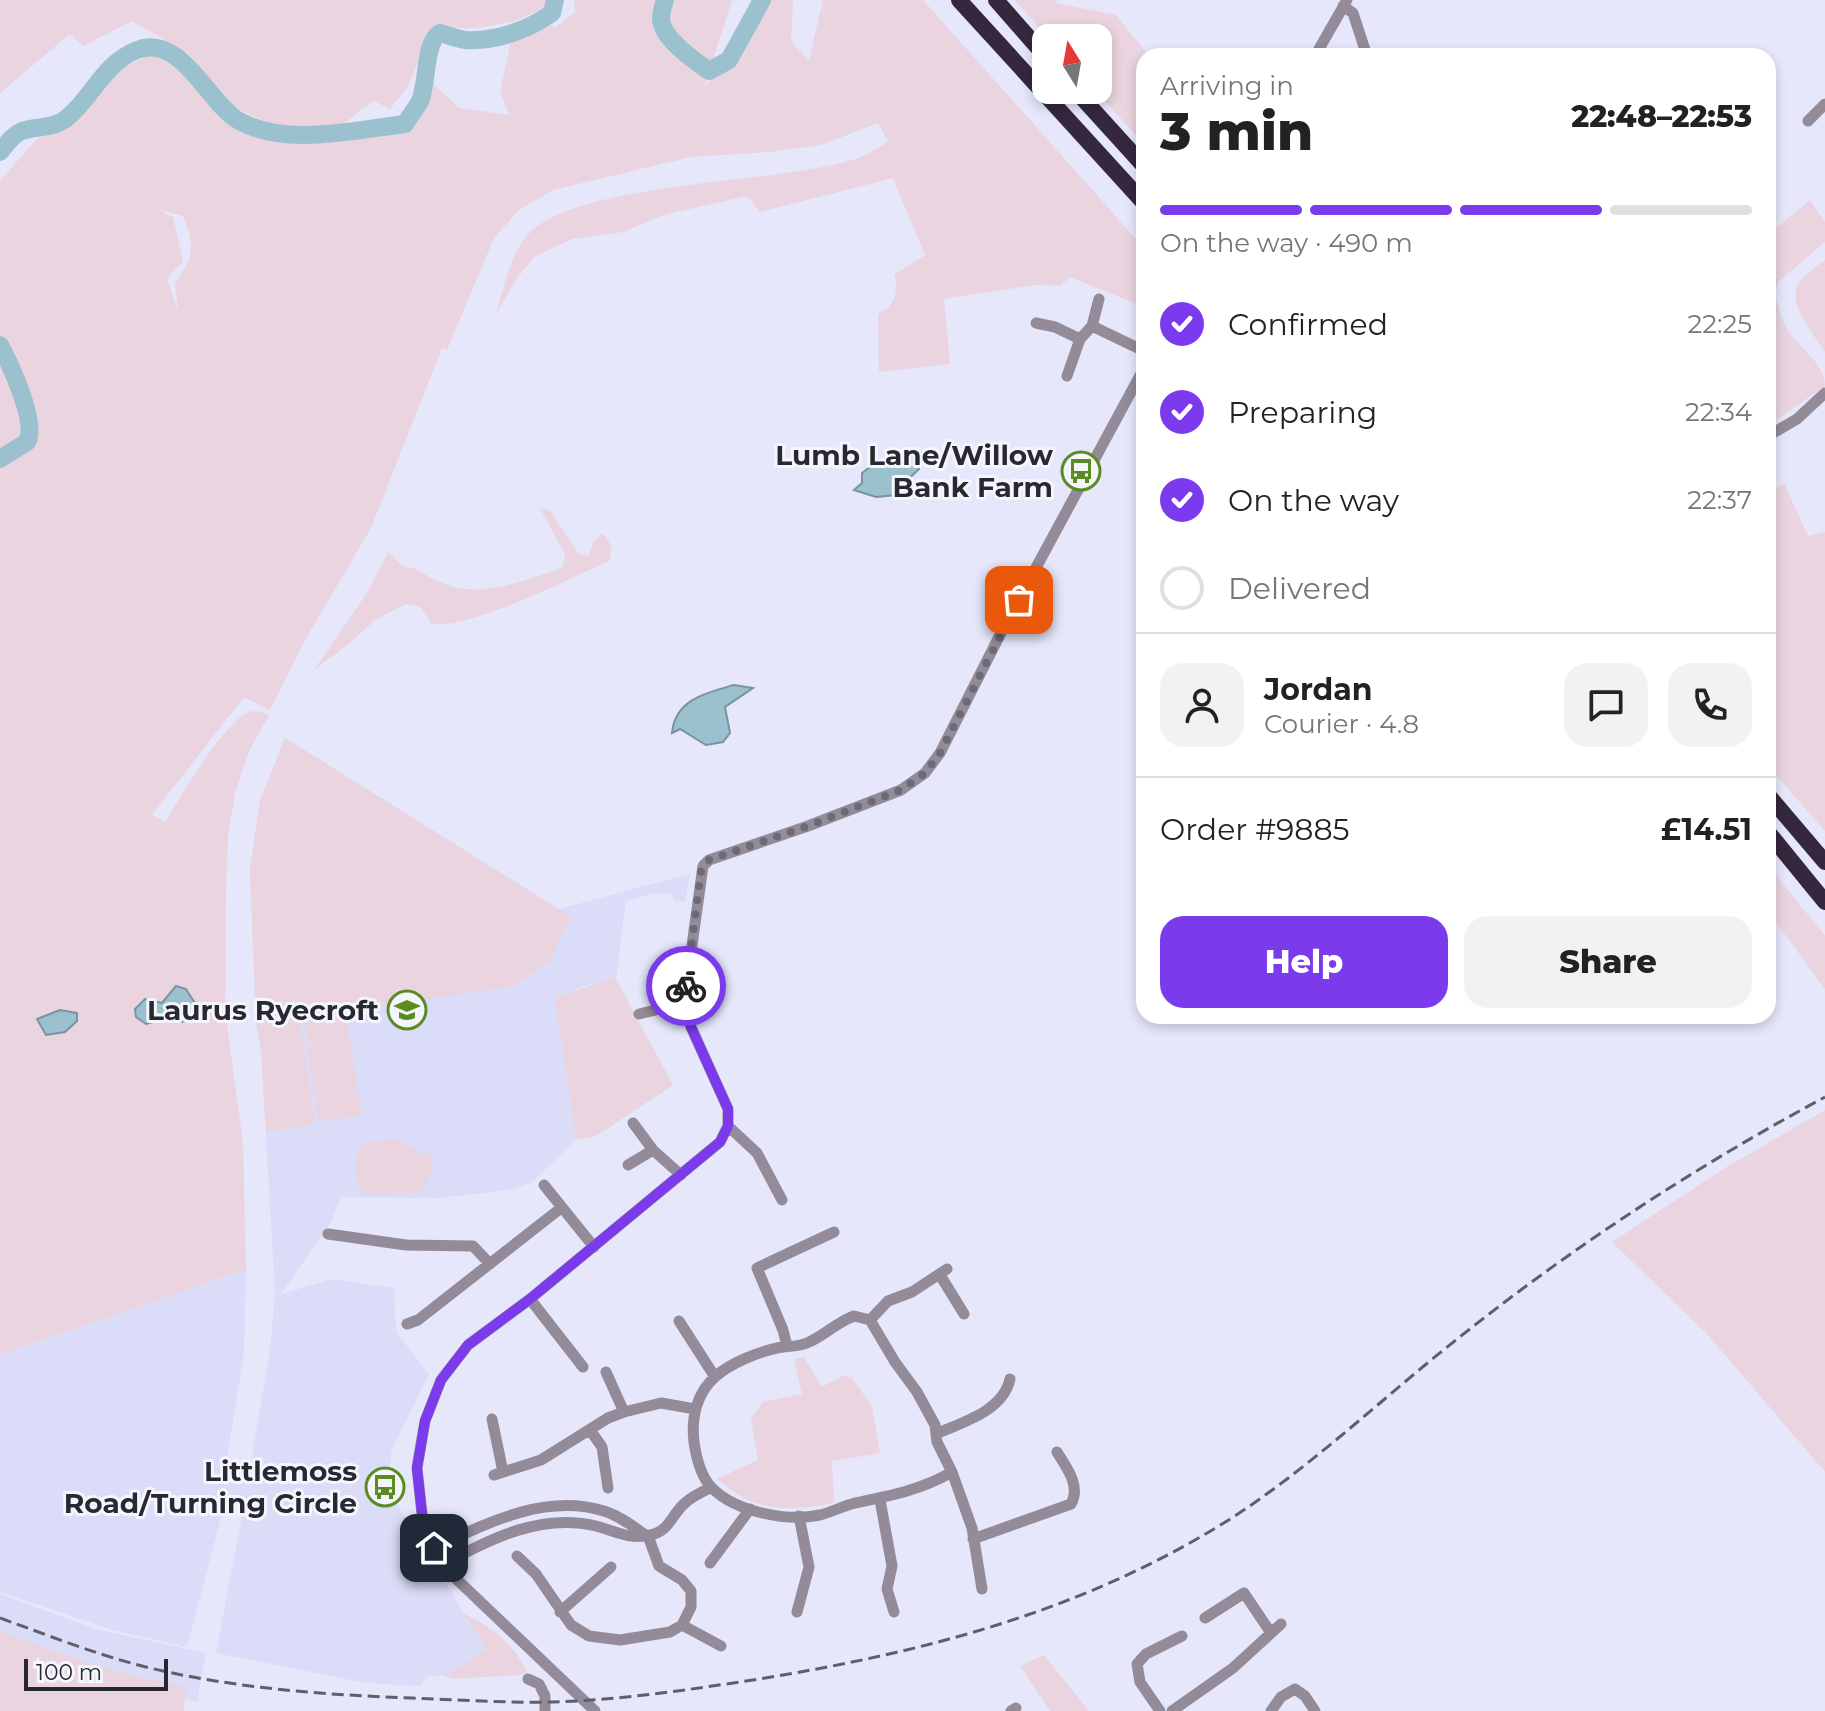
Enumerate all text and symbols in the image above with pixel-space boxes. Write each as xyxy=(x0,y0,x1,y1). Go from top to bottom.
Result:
north arrow xyxy=(1032,24,1112,104)
map controls xyxy=(1032,24,1112,104)
text: Arriving in xyxy=(1160,70,1294,102)
text: 22:48–22:53 xyxy=(1571,98,1752,135)
text: 3 min xyxy=(1160,100,1313,163)
text: On the way · 490 m xyxy=(1160,227,1413,259)
icon: check xyxy=(1160,302,1204,346)
text: Confirmed xyxy=(1228,306,1388,343)
text: 22:25 xyxy=(1687,308,1752,340)
icon: check xyxy=(1160,390,1204,434)
text: Preparing xyxy=(1228,394,1377,431)
text: 22:34 xyxy=(1685,396,1752,428)
place label: Lumb Lane/Willow Bank Farm xyxy=(775,438,1054,504)
bus stop icon: Lumb Lane/Willow Bank Farm xyxy=(1060,450,1102,492)
icon: check xyxy=(1160,478,1204,522)
text: On the way xyxy=(1228,482,1399,519)
text: 22:37 xyxy=(1687,484,1752,516)
pin xyxy=(985,566,1053,634)
text: Delivered xyxy=(1228,570,1371,607)
icon: bag xyxy=(997,578,1041,622)
button: person xyxy=(1160,663,1244,747)
button: chat xyxy=(1564,663,1648,747)
button: phone xyxy=(1668,663,1752,747)
text: Jordan xyxy=(1264,671,1373,708)
text: Courier · 4.8 xyxy=(1264,708,1419,740)
text: Order #9885 xyxy=(1160,811,1350,848)
text: £14.51 xyxy=(1661,811,1752,848)
button: Help xyxy=(1160,916,1448,1008)
button: Share xyxy=(1464,916,1752,1008)
courier xyxy=(646,946,726,1026)
icon: bike xyxy=(664,964,708,1008)
school or university icon: Laurus Ryecroft xyxy=(386,989,428,1031)
place label: Laurus Ryecroft xyxy=(147,993,379,1027)
place label: Littlemoss Road/Turning Circle xyxy=(64,1454,357,1520)
bus stop icon: Littlemoss Road/Turning Circle xyxy=(364,1466,406,1508)
pin xyxy=(400,1514,468,1582)
icon: home xyxy=(412,1526,456,1570)
scale bar xyxy=(24,1655,168,1691)
text: 100 m xyxy=(36,1659,102,1686)

